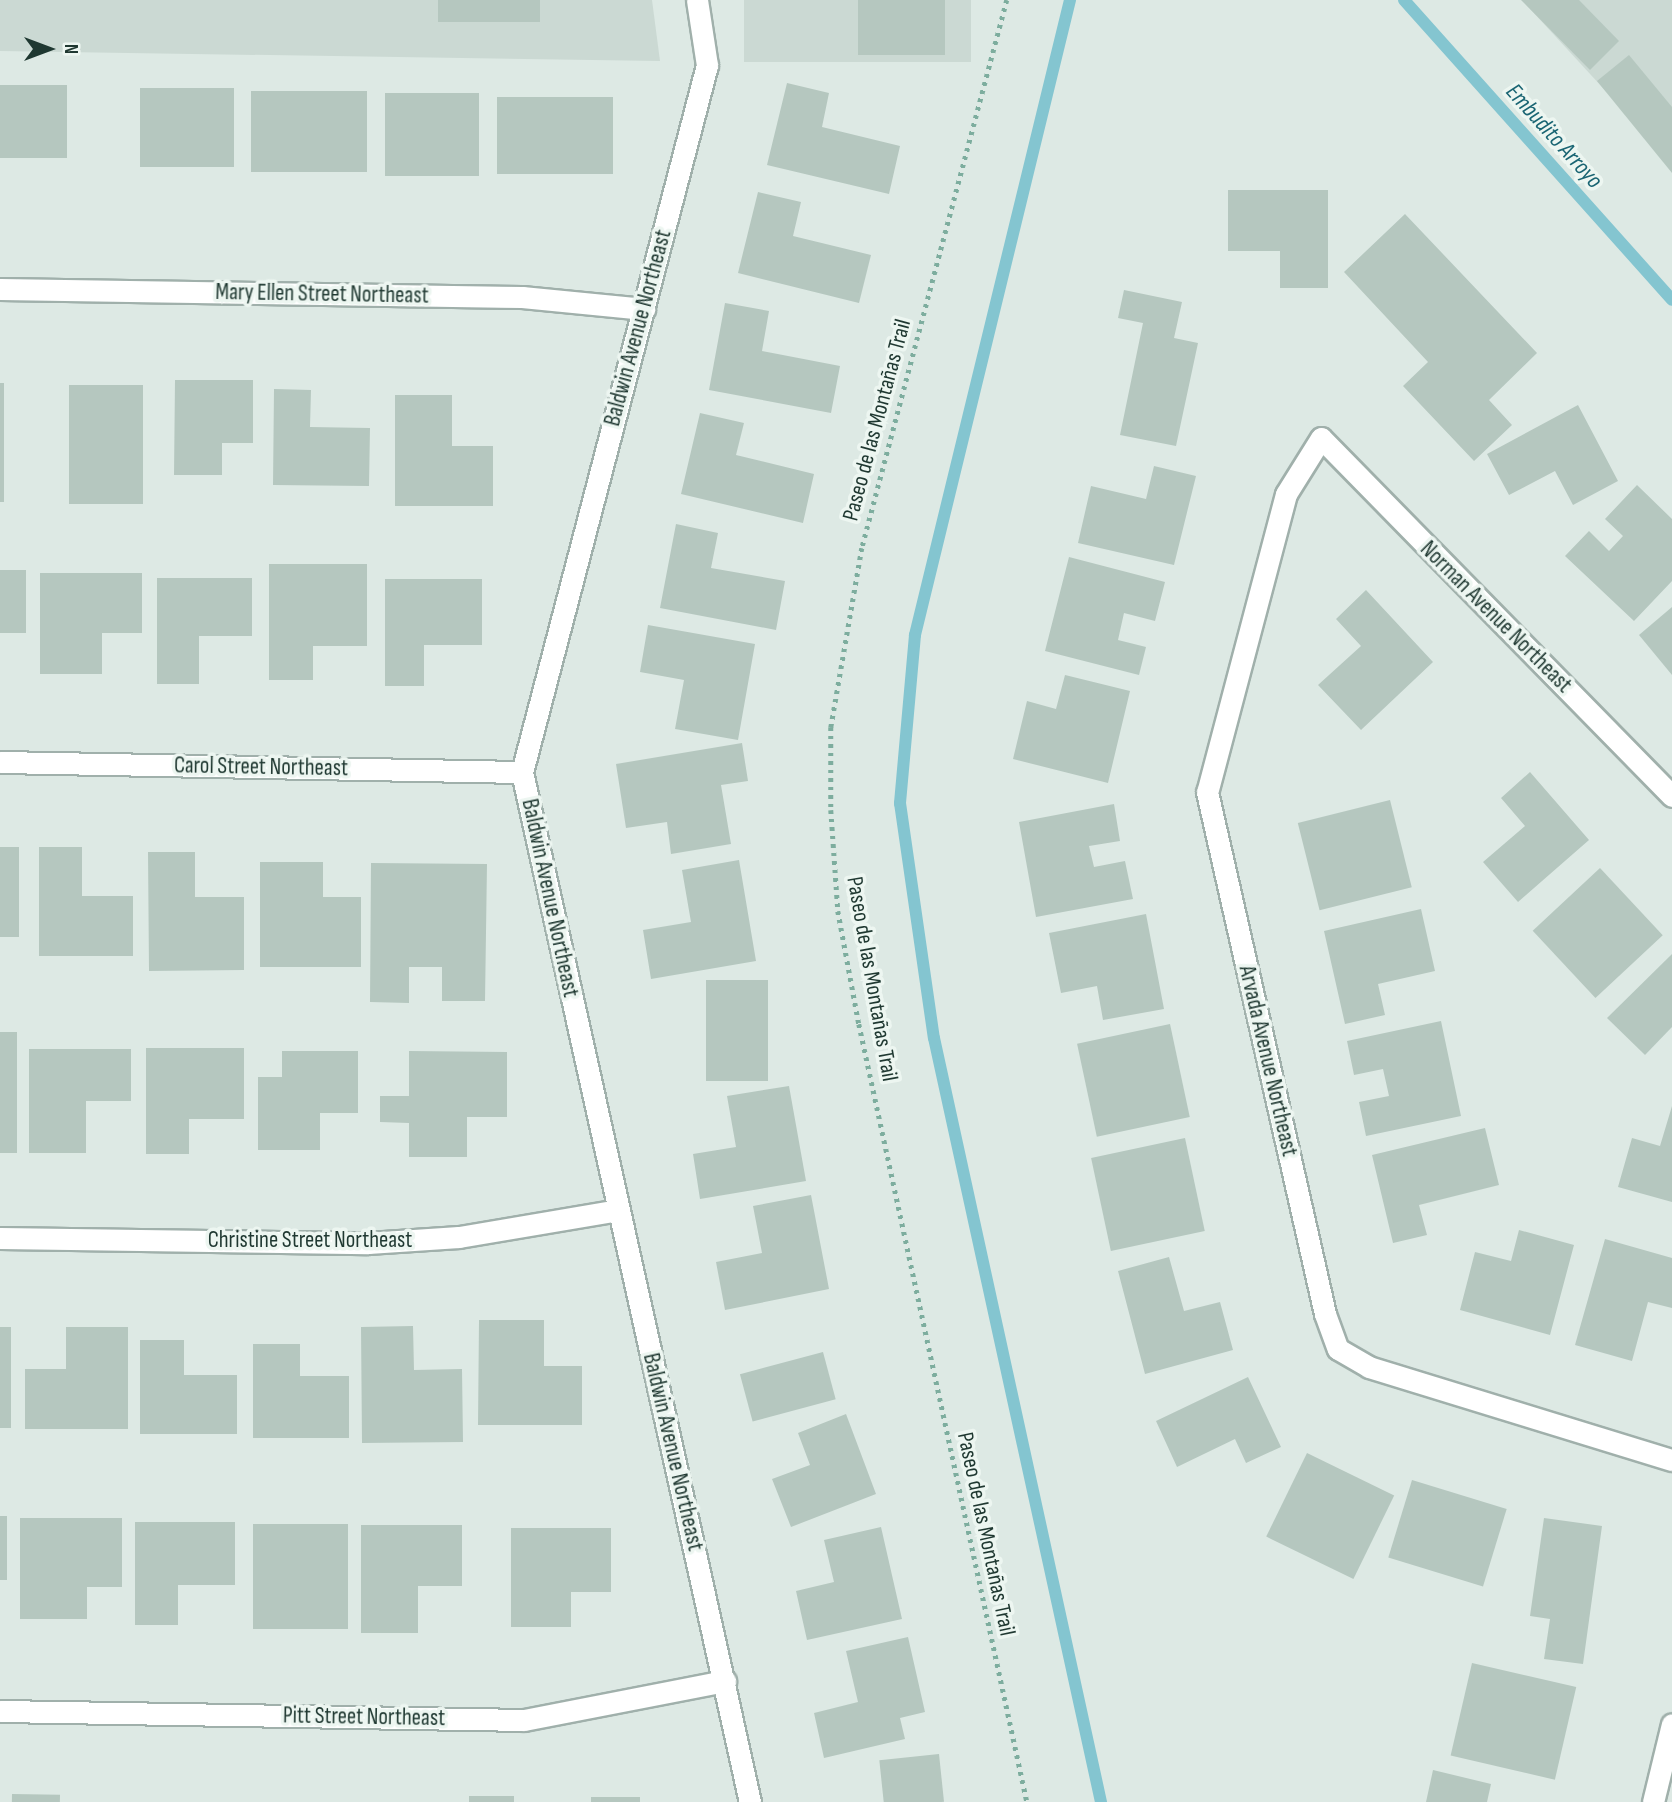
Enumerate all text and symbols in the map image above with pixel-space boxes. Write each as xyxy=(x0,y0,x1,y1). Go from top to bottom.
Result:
north arrow xyxy=(14,14,84,84)
text: N xyxy=(59,44,82,54)
water label: Embudito Arroyo xyxy=(1500,78,1608,194)
street label: Baldwin Avenue Northeast xyxy=(599,227,677,429)
street label: Mary Ellen Street Northeast xyxy=(215,278,429,310)
street label: Paseo de las Montañas Trail xyxy=(837,316,917,524)
street label: Norman Avenue Northeast xyxy=(1414,535,1578,699)
street label: Carol Street Northeast xyxy=(174,752,348,782)
street label: Baldwin Avenue Northeast xyxy=(516,796,584,1000)
street label: Paseo de las Montañas Trail xyxy=(840,874,904,1084)
street label: Arvada Avenue Northeast xyxy=(1233,963,1303,1159)
street label: Christine Street Northeast xyxy=(208,1226,412,1254)
street label: Baldwin Avenue Northeast xyxy=(637,1350,709,1554)
street label: Paseo de las Montañas Trail xyxy=(951,1430,1021,1638)
street label: Pitt Street Northeast xyxy=(283,1702,445,1732)

